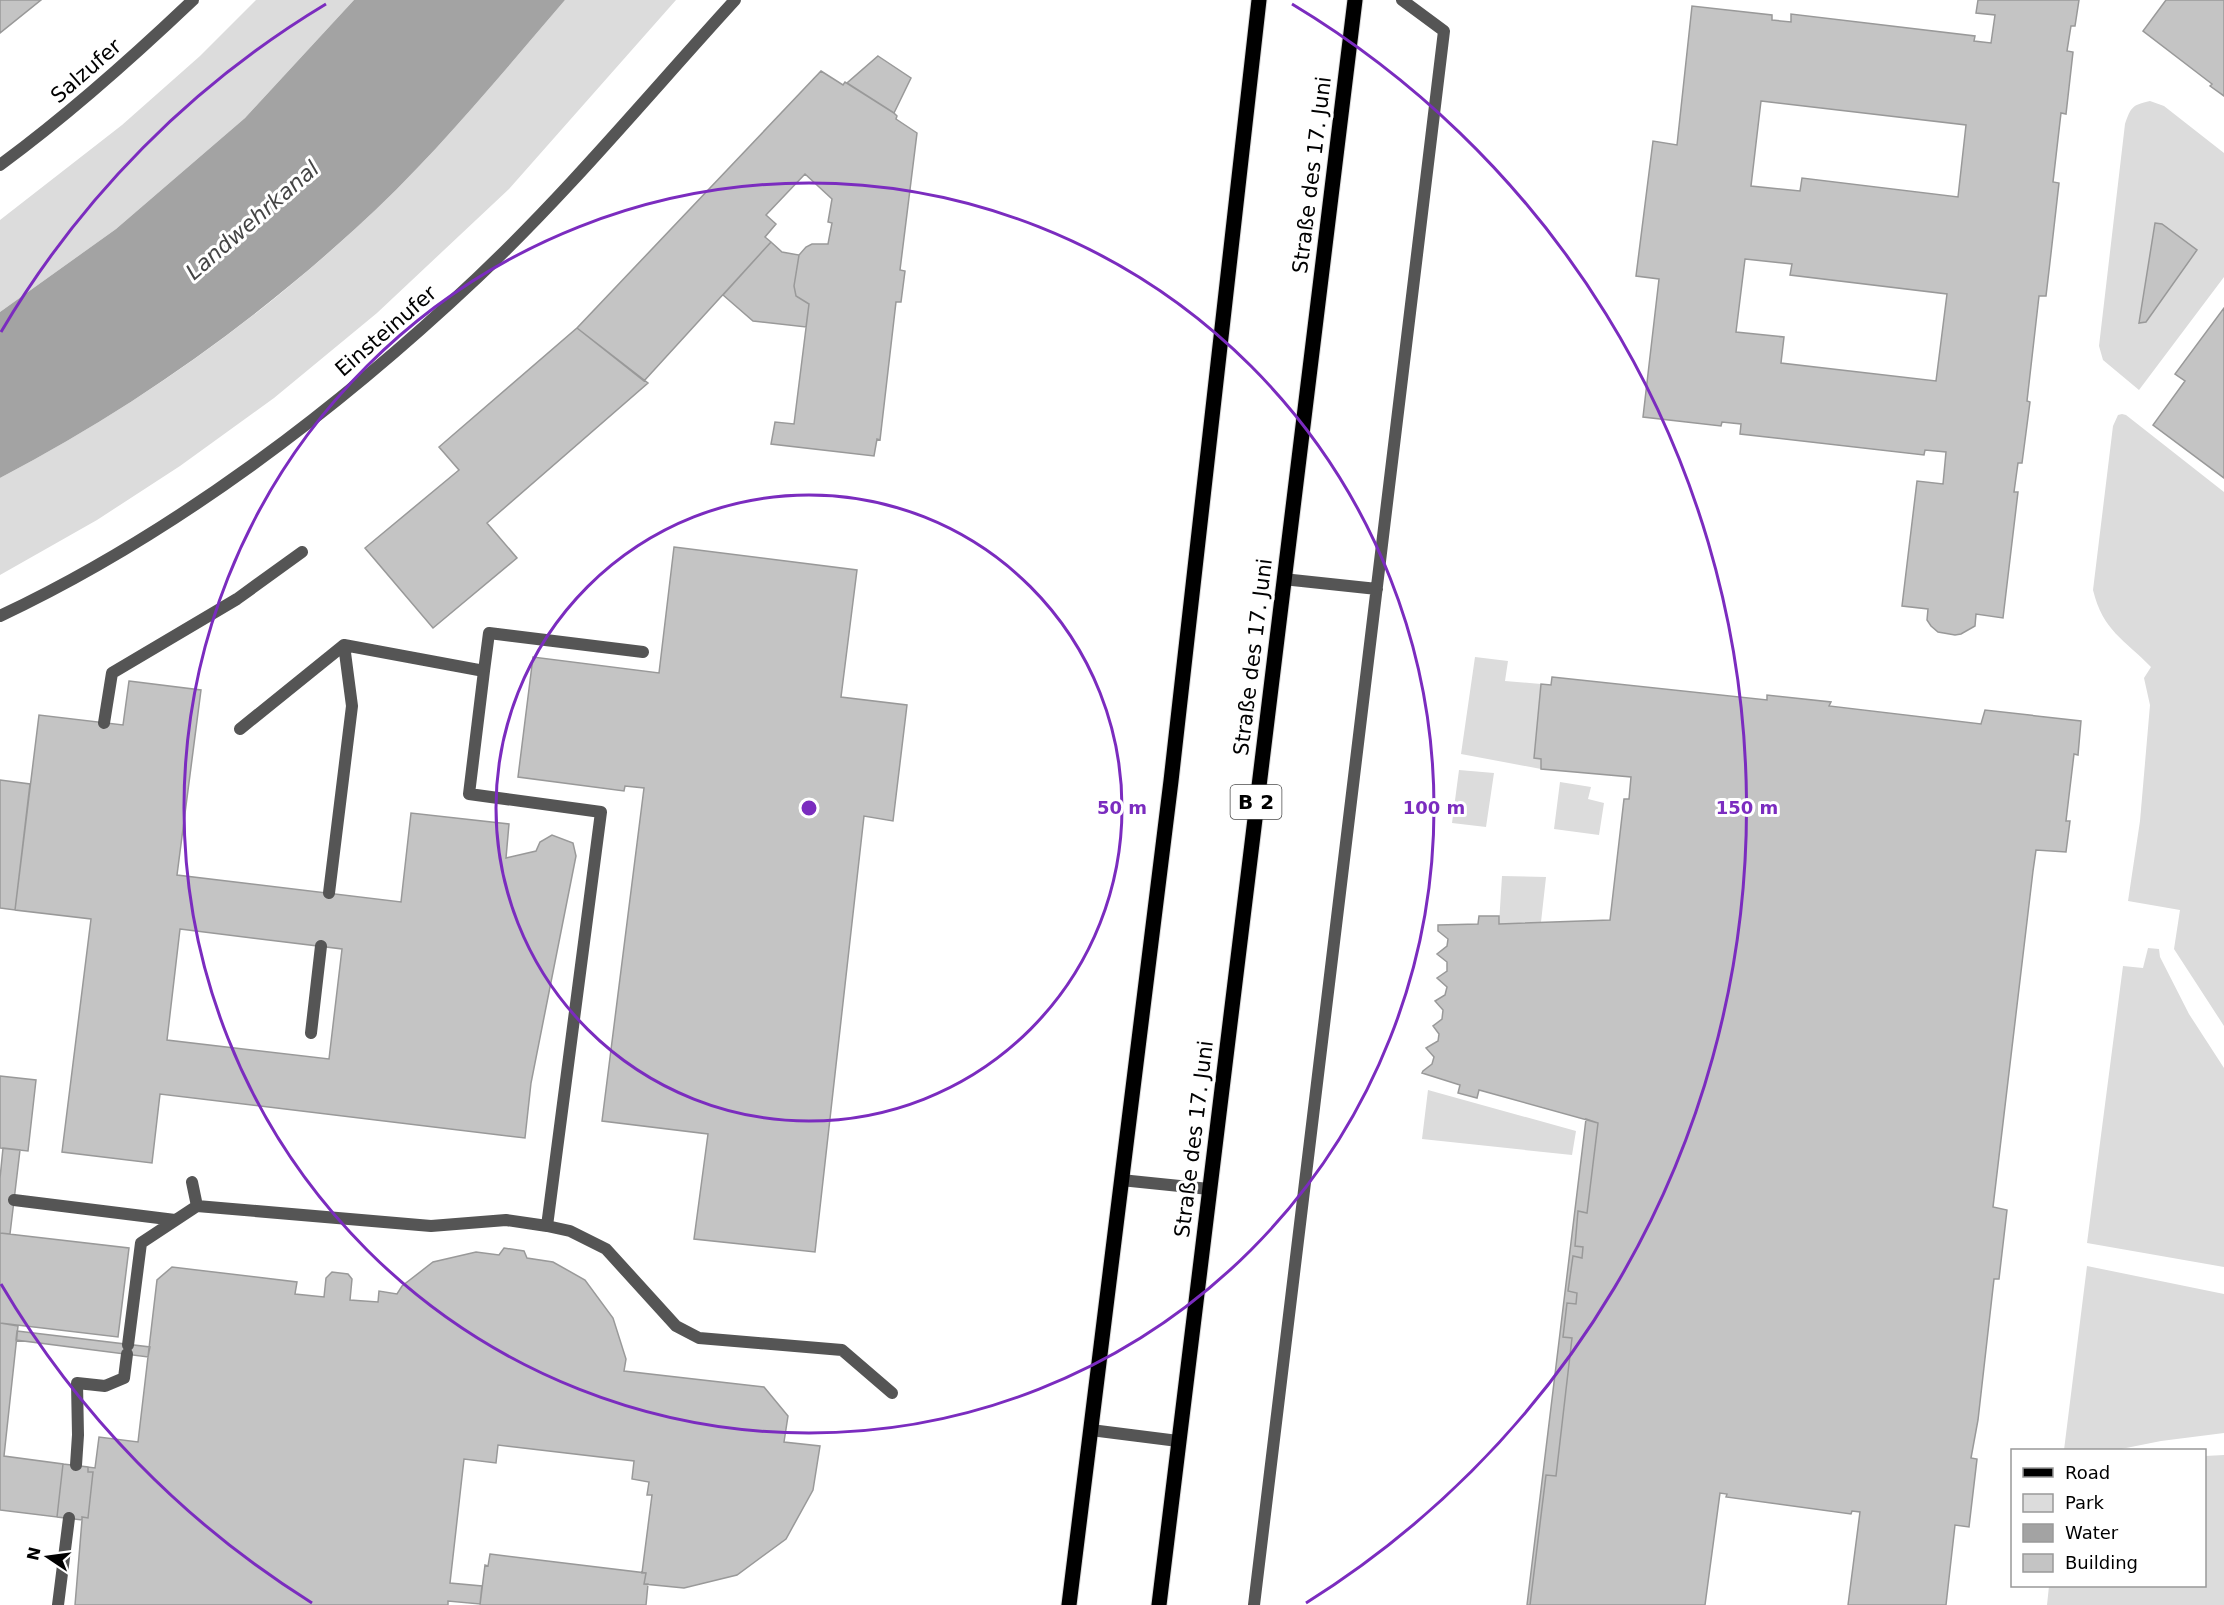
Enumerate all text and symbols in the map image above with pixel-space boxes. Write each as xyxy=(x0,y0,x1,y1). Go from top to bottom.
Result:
street label: Salzufer xyxy=(46,34,126,108)
street label: Straße des 17. Juni xyxy=(1288,75,1336,275)
water label: Landwehrkanal xyxy=(181,156,324,285)
street label: Einsteinufer xyxy=(331,280,442,381)
street label: Straße des 17. Juni xyxy=(1229,557,1277,757)
road number: B 2 xyxy=(1230,785,1282,819)
text: 50 m xyxy=(1097,797,1147,818)
text: 100 m xyxy=(1403,797,1465,818)
text: 150 m xyxy=(1716,797,1778,818)
centre of rings xyxy=(799,798,819,818)
street label: Straße des 17. Juni xyxy=(1170,1039,1218,1239)
legend xyxy=(2011,1449,2206,1587)
text: Road xyxy=(2065,1462,2110,1483)
text: Park xyxy=(2065,1492,2104,1513)
text: Water xyxy=(2065,1522,2119,1543)
north arrow xyxy=(18,1527,78,1587)
text: N xyxy=(23,1545,45,1562)
text: Building xyxy=(2065,1552,2138,1573)

